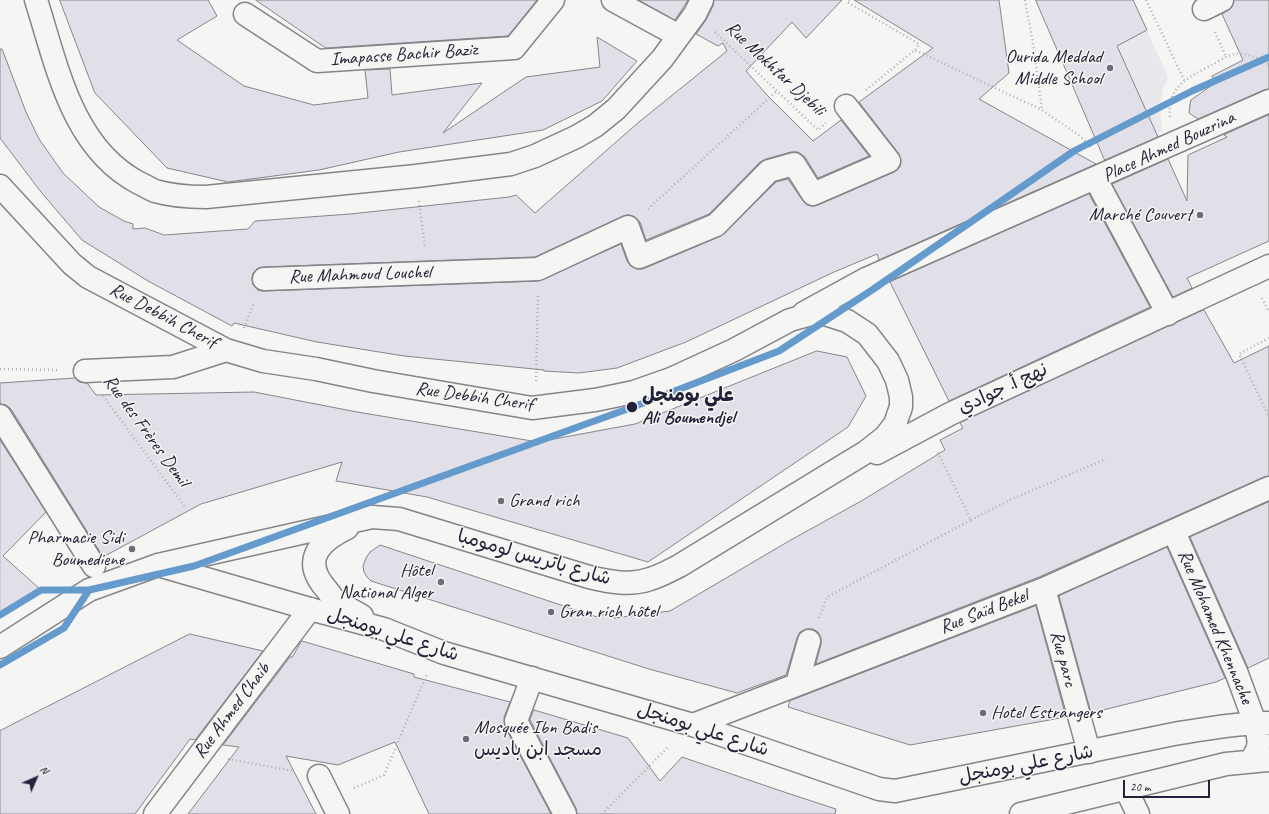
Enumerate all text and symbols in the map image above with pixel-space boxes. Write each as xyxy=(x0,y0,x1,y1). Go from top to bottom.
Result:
street label: Rue Mokhtar Djebili xyxy=(720,17,830,121)
street label: Imapasse Bachir Baziz xyxy=(330,38,478,72)
place label: Ourida Meddad Middle School xyxy=(1005,46,1102,90)
marker: Ourida Meddad Middle School xyxy=(1105,63,1115,73)
street label: Place Ahmed Bouzrina xyxy=(1099,106,1239,188)
place label: Marché Couvert xyxy=(1089,204,1192,226)
marker: Marché Couvert xyxy=(1195,210,1205,220)
street label: Rue Mahmoud Louchel xyxy=(289,261,431,289)
street label: Rue Debbih Cherif xyxy=(106,278,220,354)
street label: نهج أ. جوادي xyxy=(955,358,1051,420)
street label: Rue des Frères Demil xyxy=(98,371,194,491)
street label: Rue Debbih Cherif xyxy=(414,378,534,416)
place label: علي بومنجل Ali Boumendjel xyxy=(642,385,735,429)
marker: علي بومنجل Ali Boumendjel xyxy=(625,400,639,414)
place label: Grand rich xyxy=(509,490,580,512)
marker: Grand rich xyxy=(496,496,506,506)
street label: شارع باتريس لومومبا xyxy=(455,525,613,591)
place label: Pharmacie Sidi Boumediene xyxy=(28,527,124,571)
marker: Pharmacie Sidi Boumediene xyxy=(127,544,137,554)
street label: Rue Mohamed Khennache xyxy=(1172,547,1258,707)
place label: Hôtel National Alger xyxy=(340,560,433,604)
marker: Hôtel National Alger xyxy=(436,577,446,587)
street label: Rue Saïd Bekel xyxy=(937,585,1031,639)
place label: Gran rich hôtel xyxy=(559,601,658,623)
street label: شارع علي بومنجل xyxy=(324,603,462,667)
marker: Gran rich hôtel xyxy=(546,607,556,617)
street label: Rue parc xyxy=(1045,629,1081,689)
street label: Rue Ahmed Chaib xyxy=(189,659,275,763)
street label: شارع علي بومنجل xyxy=(634,698,772,762)
place label: Hotel Estrangers xyxy=(991,702,1101,724)
marker: Hotel Estrangers xyxy=(978,708,988,718)
place label: Mosquée Ibn Badis مسجد ابن باديس xyxy=(474,717,602,761)
marker: Mosquée Ibn Badis مسجد ابن باديس xyxy=(461,734,471,744)
street label: شارع علي بومنجل xyxy=(957,741,1095,789)
north arrow xyxy=(16,758,56,798)
text: N xyxy=(37,762,52,777)
scale bar xyxy=(1125,772,1212,798)
text: 20 m xyxy=(1130,779,1150,795)

